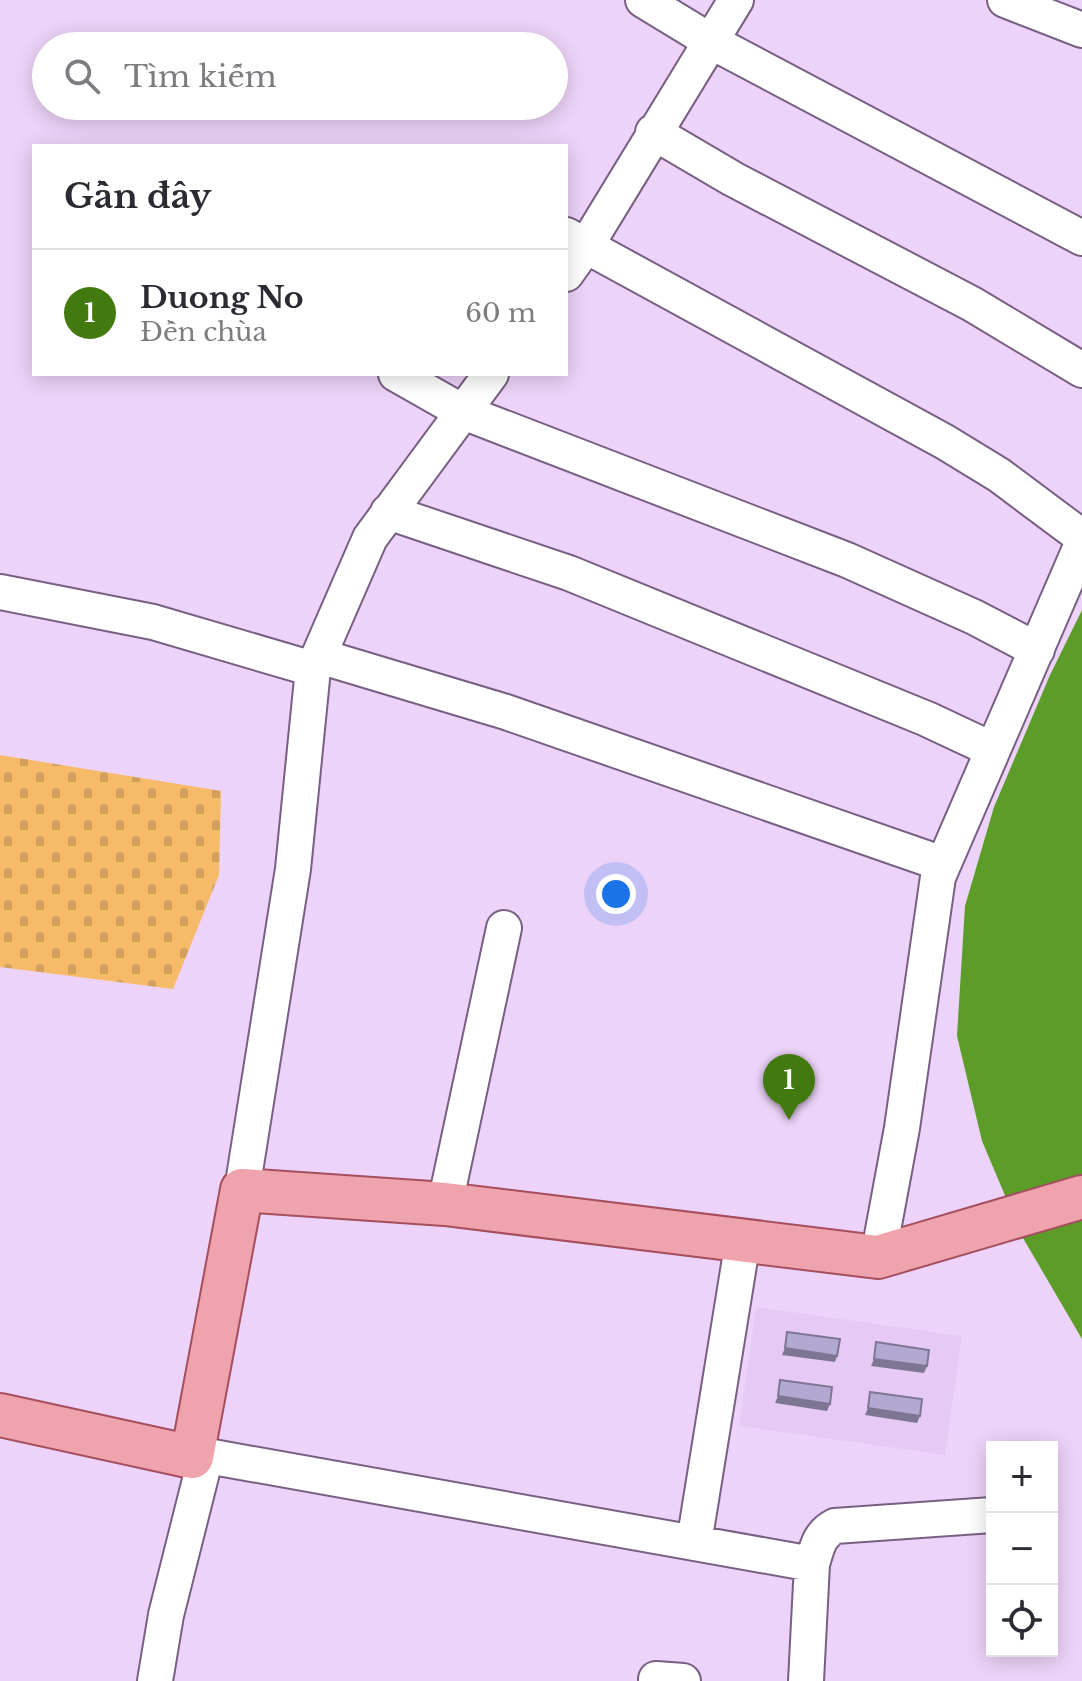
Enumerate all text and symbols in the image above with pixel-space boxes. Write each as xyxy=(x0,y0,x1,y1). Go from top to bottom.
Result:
search box xyxy=(32,32,568,120)
icon: search xyxy=(60,54,104,98)
text: Tìm kiếm xyxy=(124,58,277,95)
text: Gần đây xyxy=(64,175,211,217)
text: Duong No xyxy=(140,279,304,316)
text: 1 xyxy=(84,297,96,329)
text: 60 m xyxy=(465,297,536,329)
text: Đền chùa xyxy=(140,316,267,348)
your location xyxy=(596,874,636,914)
pin: 1 xyxy=(763,1054,815,1120)
map controls xyxy=(986,1441,1058,1657)
button: + xyxy=(986,1441,1058,1513)
button: − xyxy=(986,1513,1058,1585)
button: locate xyxy=(986,1585,1058,1657)

